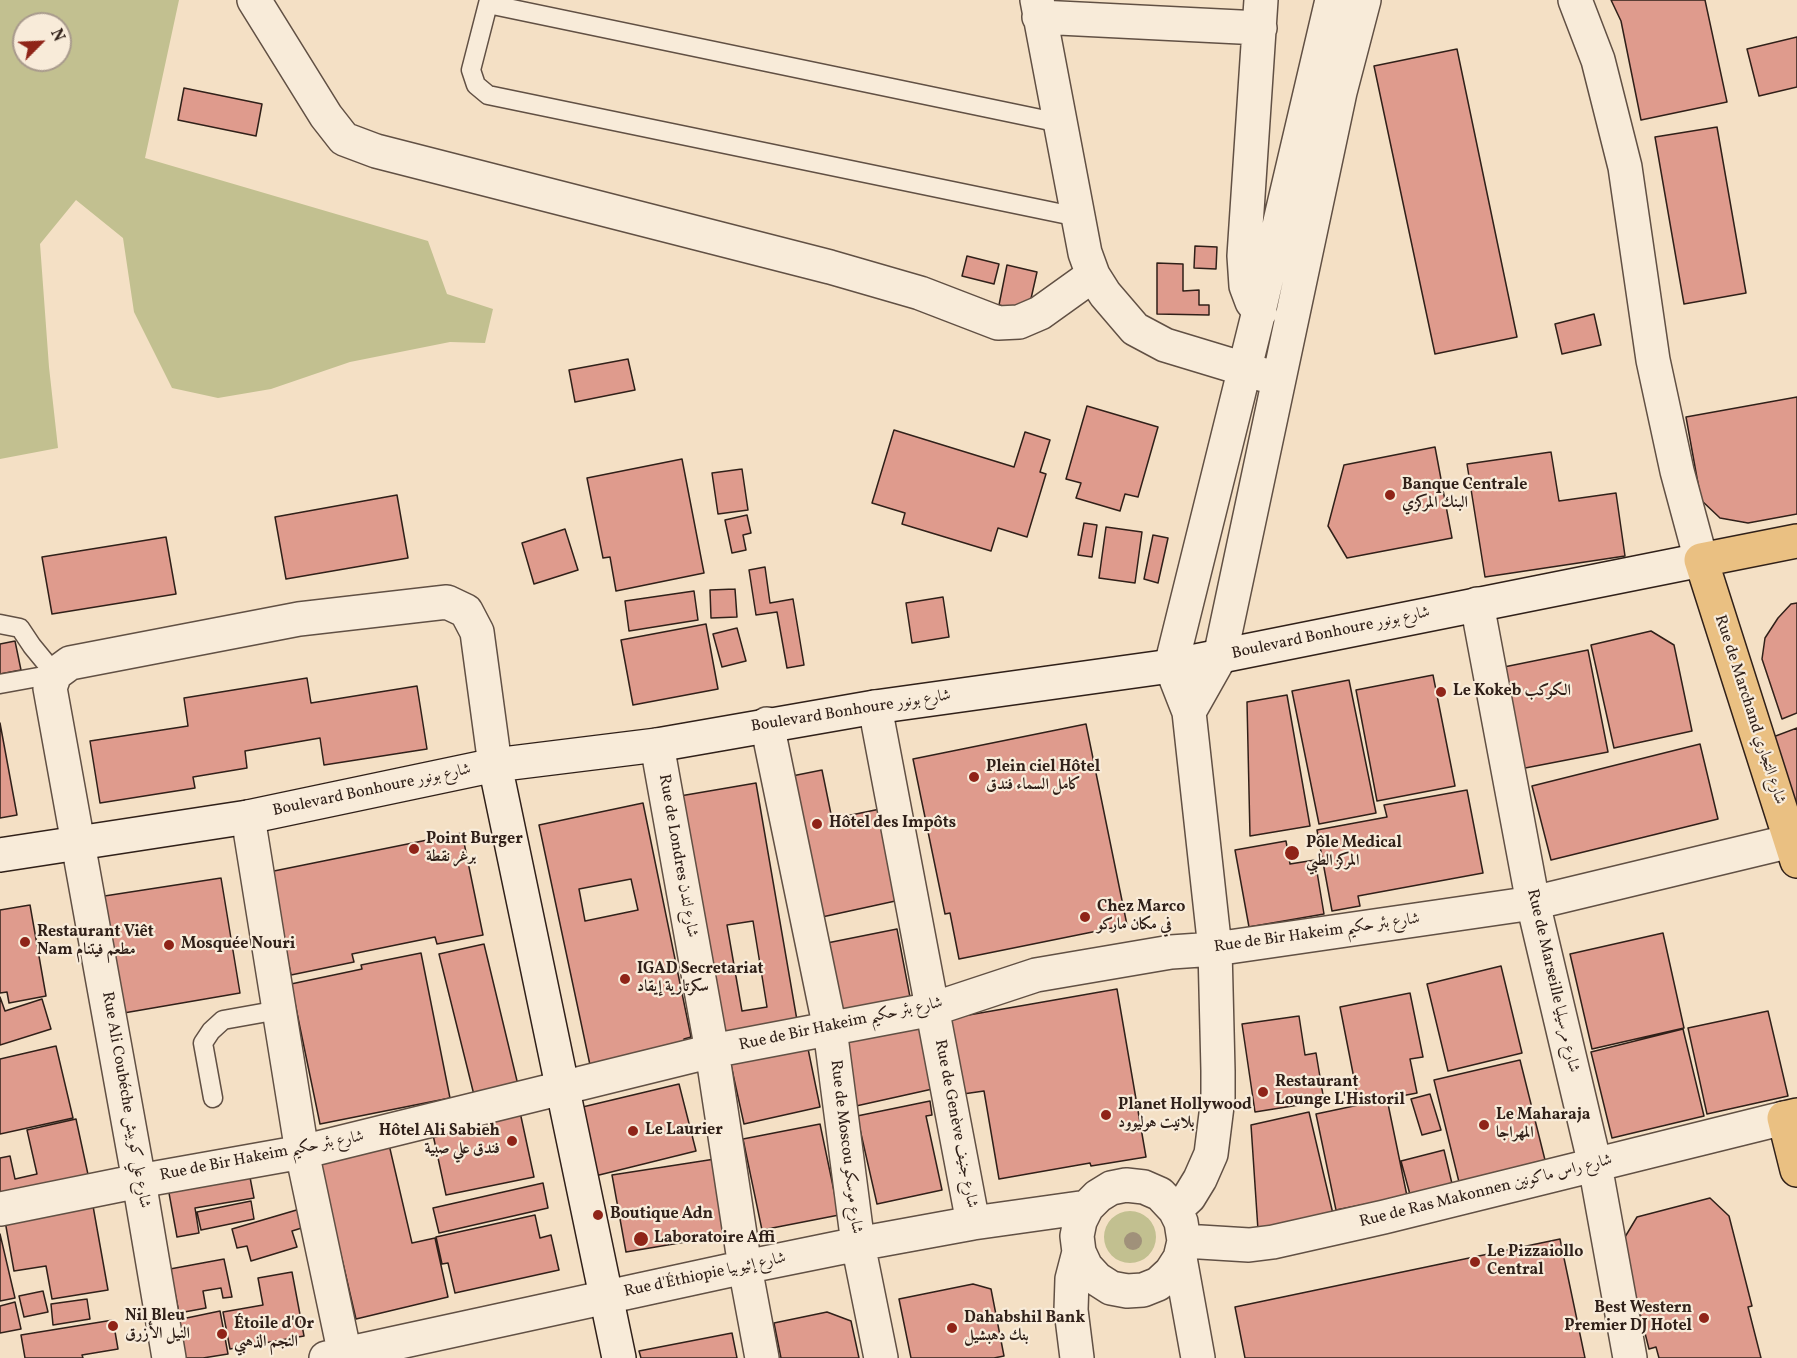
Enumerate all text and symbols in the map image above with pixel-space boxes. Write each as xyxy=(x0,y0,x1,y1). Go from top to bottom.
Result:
north arrow xyxy=(12,12,72,72)
text: N xyxy=(44,26,69,45)
place label: Banque Centrale البنك المركزي xyxy=(1402,476,1527,514)
marker: Banque Centrale البنك المركزي xyxy=(1383,488,1397,502)
street label: Boulevard Bonhoure شارع بونور xyxy=(1230,604,1432,664)
street label: Rue de Marchand شارع التجاري xyxy=(1709,613,1789,807)
place label: Le Kokeb الكوكب xyxy=(1453,682,1571,702)
marker: Le Kokeb الكوكب xyxy=(1434,685,1448,699)
street label: Boulevard Bonhoure شارع بونور xyxy=(750,687,952,737)
place label: Plein ciel Hôtel كامل السماء فندق xyxy=(986,758,1100,796)
street label: Boulevard Bonhoure شارع بونور xyxy=(271,761,473,821)
marker: Plein ciel Hôtel كامل السماء فندق xyxy=(967,770,981,784)
street label: Rue de Londres شارع لندن xyxy=(653,773,701,939)
place label: Hôtel des Impôts xyxy=(829,814,956,834)
marker: Hôtel des Impôts xyxy=(810,817,824,831)
place label: Point Burger برغر نقطة xyxy=(426,830,523,868)
place label: Pôle Medical المركز الطبي xyxy=(1306,834,1402,872)
marker: Point Burger برغر نقطة xyxy=(407,842,421,856)
marker: Pôle Medical المركز الطبي xyxy=(1283,844,1301,862)
street label: Rue de Marseille شارع مرسيليا xyxy=(1522,887,1582,1075)
place label: Chez Marco في مكان ماركو xyxy=(1097,898,1185,936)
marker: Chez Marco في مكان ماركو xyxy=(1078,910,1092,924)
street label: Rue de Bir Hakeim شارع بئر حكيم xyxy=(1213,910,1421,958)
place label: Restaurant Viêt Nam مطعم فيتنام xyxy=(37,923,154,961)
marker: Restaurant Viêt Nam مطعم فيتنام xyxy=(18,935,32,949)
place label: Mosquée Nouri xyxy=(181,935,295,955)
marker: Mosquée Nouri xyxy=(162,938,176,952)
place label: IGAD Secretariat سكرتارية إيقاد xyxy=(637,960,764,998)
marker: IGAD Secretariat سكرتارية إيقاد xyxy=(618,972,632,986)
street label: Rue Ali Coubéche شارع علي كوبيش xyxy=(96,990,154,1210)
street label: Rue de Bir Hakeim شارع بئر حكيم xyxy=(737,994,945,1056)
street label: Rue de Genève شارع جنيف xyxy=(929,1038,981,1210)
street label: Rue de Moscou شارع موسكو xyxy=(825,1059,865,1235)
place label: Restaurant Lounge L'Historil xyxy=(1275,1073,1405,1111)
marker: Restaurant Lounge L'Historil xyxy=(1256,1085,1270,1099)
place label: Planet Hollywood بلانيت هوليوود xyxy=(1118,1096,1252,1134)
place label: Le Maharaja المهراجا xyxy=(1496,1106,1590,1144)
marker: Planet Hollywood بلانيت هوليوود xyxy=(1099,1108,1113,1122)
marker: Le Maharaja المهراجا xyxy=(1477,1118,1491,1132)
place label: Le Laurier xyxy=(645,1121,723,1141)
place label: Hôtel Ali Sabieh فندق علي صبية xyxy=(379,1122,500,1160)
marker: Le Laurier xyxy=(626,1124,640,1138)
street label: Rue de Bir Hakeim شارع بئر حكيم xyxy=(158,1128,366,1186)
marker: Hôtel Ali Sabieh فندق علي صبية xyxy=(505,1134,519,1148)
street label: Rue de Ras Makonnen شارع راس ماكونين xyxy=(1358,1151,1614,1233)
place label: Boutique Adn xyxy=(610,1205,713,1225)
marker: Boutique Adn xyxy=(591,1208,605,1222)
place label: Laboratoire Affi xyxy=(654,1229,775,1249)
marker: Laboratoire Affi xyxy=(632,1230,650,1248)
place label: Le Pizzaiollo Central xyxy=(1487,1243,1583,1281)
street label: Rue d'Éthiopie شارع إثيوبيا xyxy=(622,1249,788,1303)
marker: Le Pizzaiollo Central xyxy=(1468,1255,1482,1269)
place label: Best Western Premier DJ Hotel xyxy=(1564,1299,1692,1337)
place label: Nil Bleu النيل الأزرق xyxy=(125,1307,190,1345)
place label: Dahabshil Bank بنك دهبشيل xyxy=(964,1309,1085,1347)
marker: Best Western Premier DJ Hotel xyxy=(1697,1311,1711,1325)
place label: Étoile d'Or النجم الذهبي xyxy=(234,1315,314,1353)
marker: Nil Bleu النيل الأزرق xyxy=(106,1319,120,1333)
marker: Dahabshil Bank بنك دهبشيل xyxy=(945,1321,959,1335)
marker: Étoile d'Or النجم الذهبي xyxy=(215,1327,229,1341)

